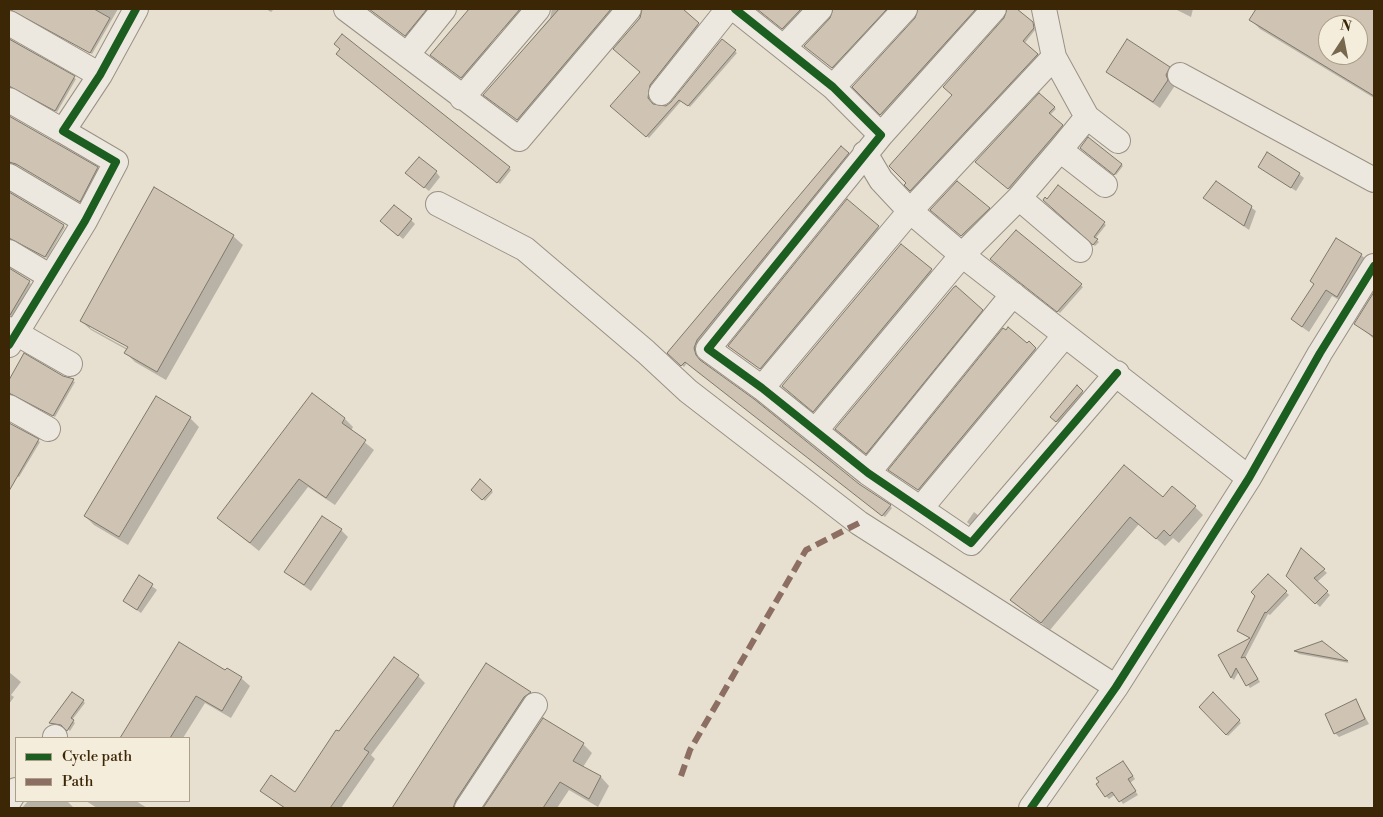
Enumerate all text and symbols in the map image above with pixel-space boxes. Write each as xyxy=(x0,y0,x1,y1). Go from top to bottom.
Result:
north arrow xyxy=(1318,15,1368,65)
text: N xyxy=(1339,16,1353,36)
legend xyxy=(15,737,190,802)
text: Cycle path xyxy=(62,747,132,766)
text: Path xyxy=(62,772,94,791)

